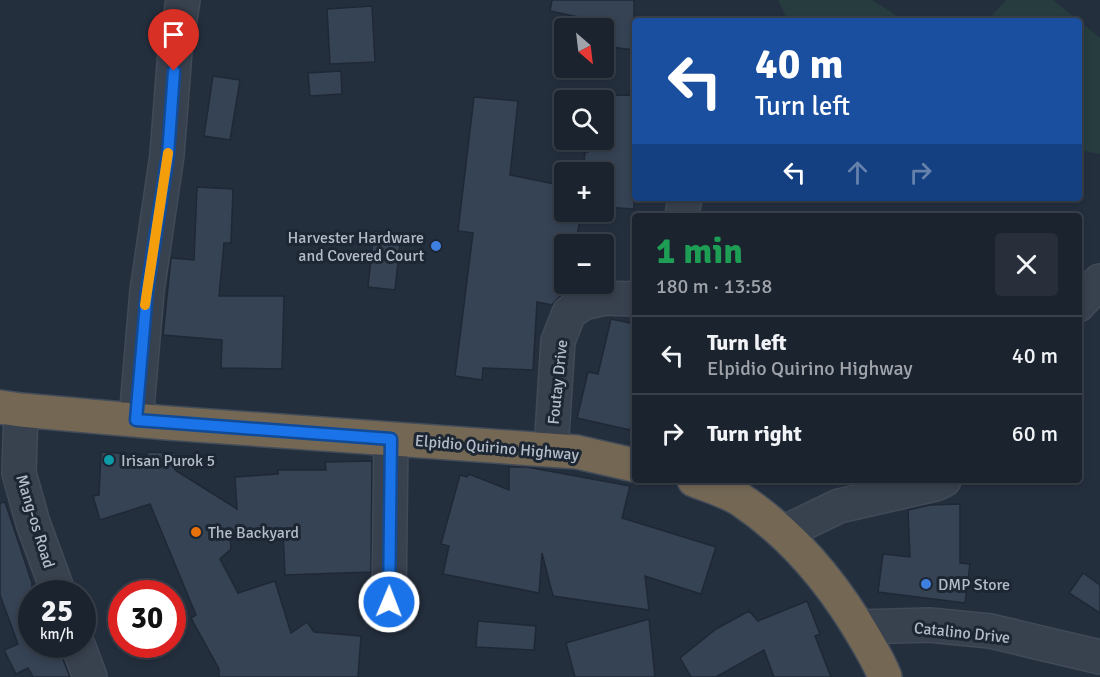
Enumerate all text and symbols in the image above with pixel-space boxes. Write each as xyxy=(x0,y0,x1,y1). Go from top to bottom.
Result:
pin xyxy=(148,9,199,71)
icon: arrive xyxy=(157,18,190,51)
north arrow xyxy=(554,18,614,78)
map controls xyxy=(554,18,614,294)
text: 40 m xyxy=(755,39,844,90)
icon: left xyxy=(656,42,734,120)
button: search xyxy=(554,90,614,150)
text: Turn left xyxy=(755,90,850,123)
icon: left xyxy=(778,156,811,189)
icon: ahead xyxy=(841,156,874,189)
icon: right xyxy=(904,156,937,189)
button: + xyxy=(554,162,614,222)
place label: Harvester Hardware and Covered Court xyxy=(288,228,424,266)
text: 1 min xyxy=(656,229,743,274)
button: close xyxy=(995,233,1058,296)
button: − xyxy=(554,234,614,294)
marker: Harvester Hardware and Covered Court xyxy=(429,239,443,253)
text: 180 m · 13:58 xyxy=(656,274,772,299)
text: Turn left xyxy=(707,329,787,356)
street label: Foutay Drive xyxy=(544,339,572,426)
icon: left xyxy=(656,339,689,372)
text: 40 m xyxy=(1012,342,1058,369)
text: Elpidio Quirino Highway xyxy=(707,356,913,381)
icon: right xyxy=(656,417,689,450)
text: Turn right xyxy=(707,420,802,447)
text: 60 m xyxy=(1012,420,1058,447)
street label: Elpidio Quirino Highway xyxy=(414,431,580,465)
place label: Irisan Purok 5 xyxy=(121,451,215,471)
marker: Irisan Purok 5 xyxy=(102,453,116,467)
street label: Mang-os Road xyxy=(11,472,59,571)
place label: The Backyard xyxy=(208,523,299,543)
marker: The Backyard xyxy=(189,525,203,539)
position arrow xyxy=(357,570,421,634)
place label: DMP Store xyxy=(938,575,1010,595)
marker: DMP Store xyxy=(919,577,933,591)
speed limit sign: 30 xyxy=(108,580,186,658)
text: 25 xyxy=(41,593,73,630)
street label: Catalino Drive xyxy=(913,618,1011,648)
text: km/h xyxy=(40,625,74,643)

